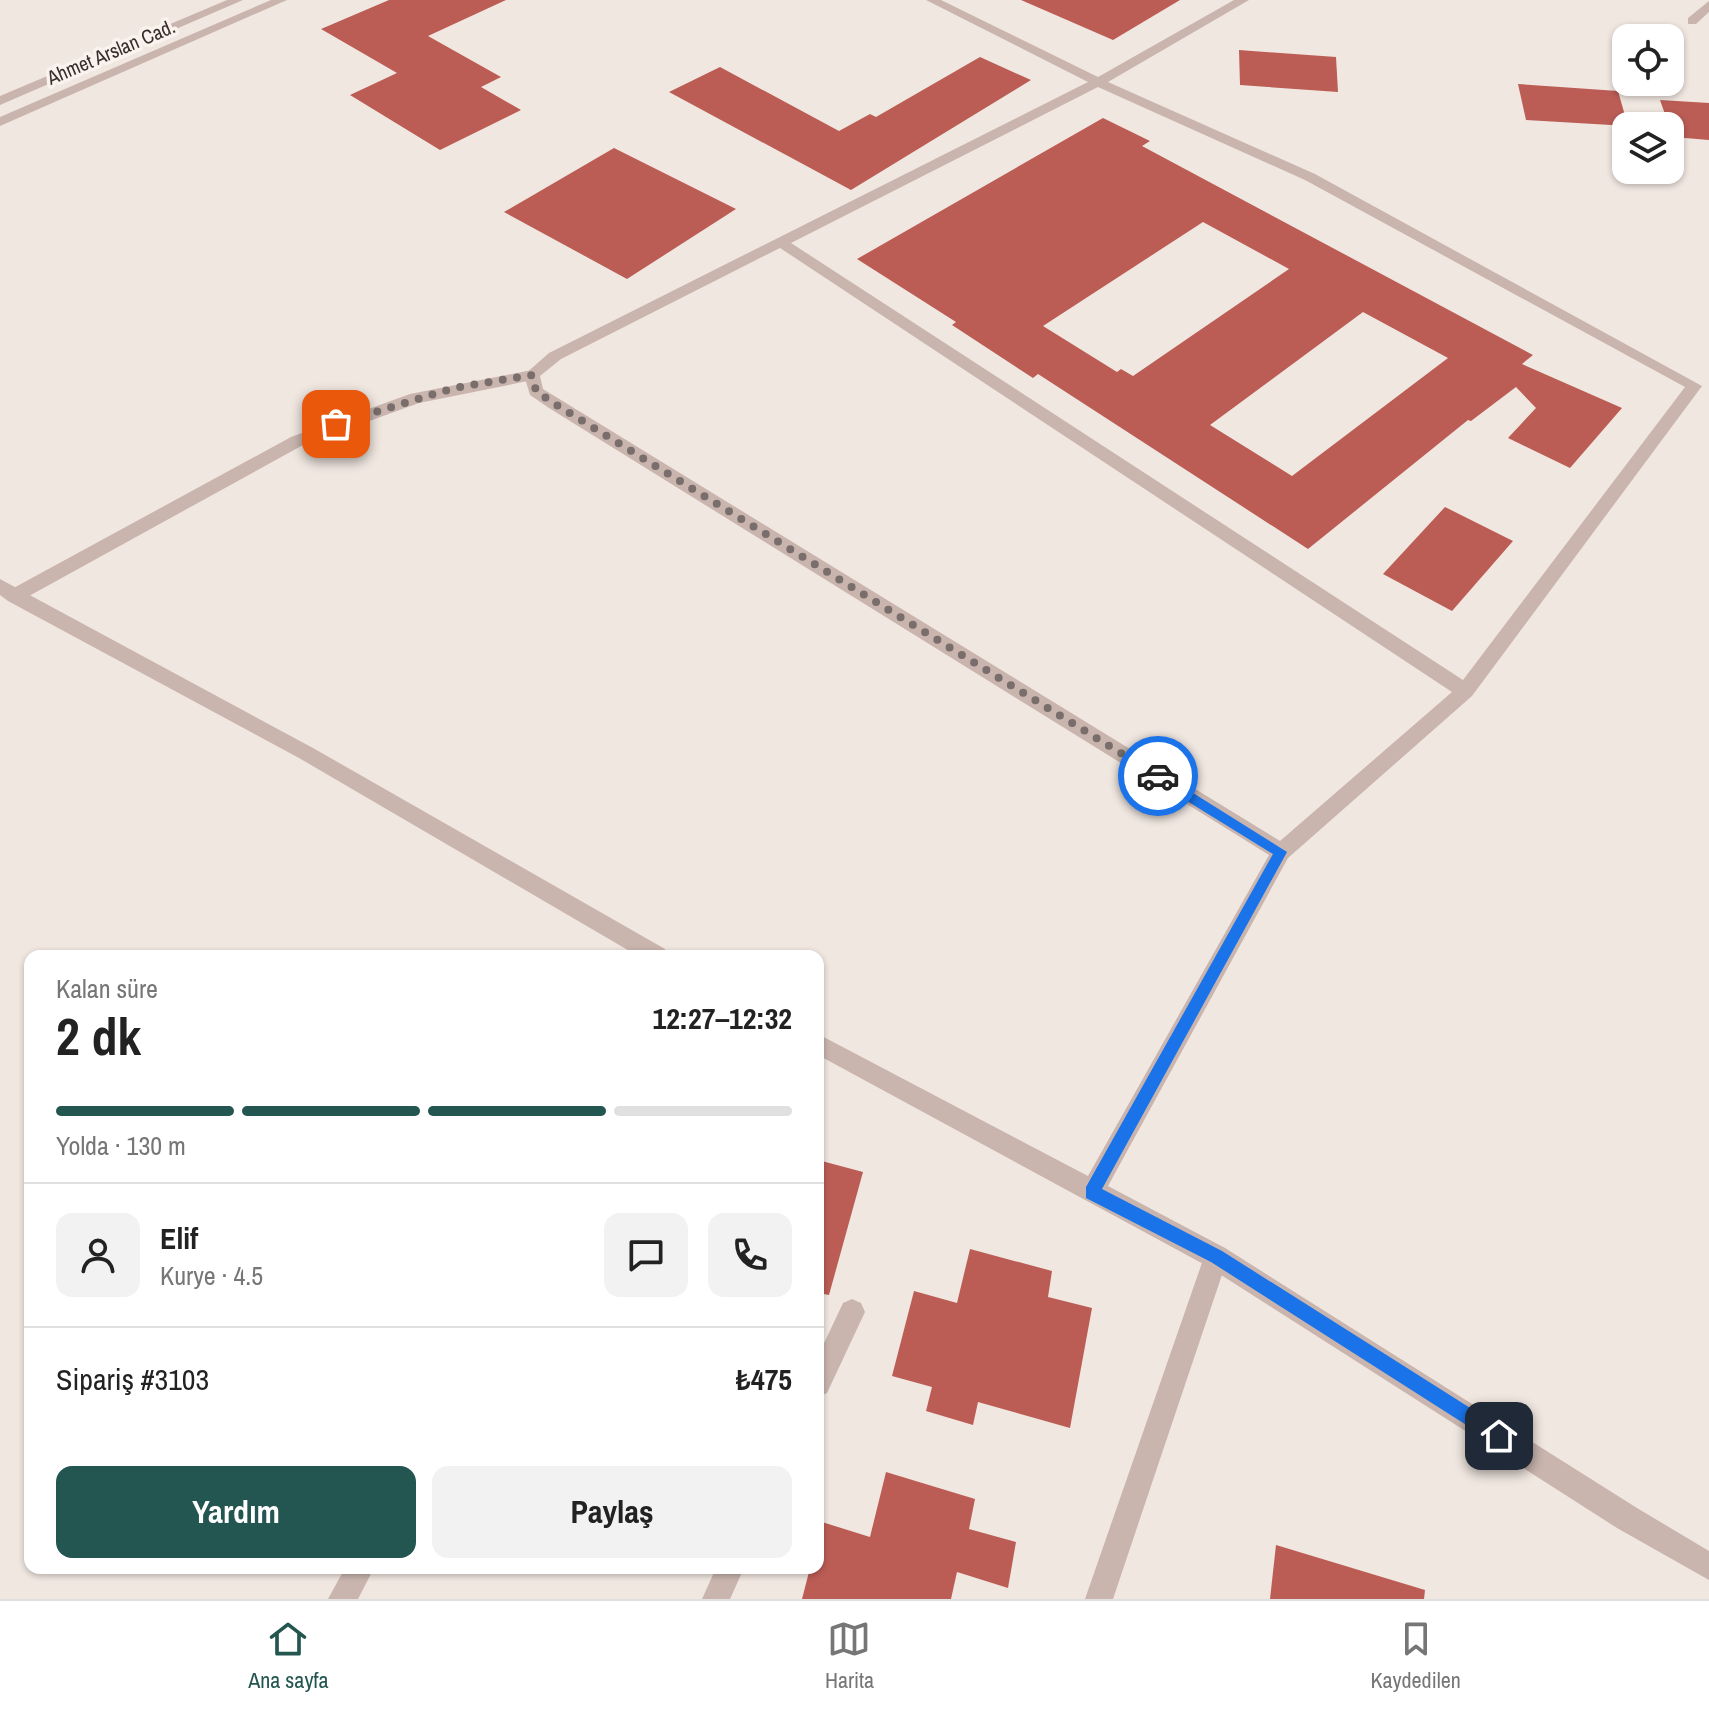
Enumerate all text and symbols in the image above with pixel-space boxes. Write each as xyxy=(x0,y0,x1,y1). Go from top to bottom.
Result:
street label: Ahmet Arslan Cad. xyxy=(42,12,179,91)
map controls xyxy=(1612,24,1684,184)
button: locate xyxy=(1612,24,1684,96)
button: layers xyxy=(1612,112,1684,184)
pin xyxy=(302,390,370,458)
icon: bag xyxy=(314,402,358,446)
courier xyxy=(1118,736,1198,816)
icon: car xyxy=(1136,754,1180,798)
text: Kalan süre xyxy=(56,971,158,1006)
text: 12:27–12:32 xyxy=(653,998,792,1038)
text: 2 dk xyxy=(56,1001,141,1071)
text: Yolda · 130 m xyxy=(56,1128,186,1163)
button: person xyxy=(56,1213,140,1297)
button: chat xyxy=(604,1213,688,1297)
button: phone xyxy=(708,1213,792,1297)
text: Elif xyxy=(160,1218,198,1258)
text: Kurye · 4.5 xyxy=(160,1258,263,1293)
text: Sipariş #3103 xyxy=(56,1359,209,1399)
text: ₺475 xyxy=(736,1359,792,1399)
pin xyxy=(1465,1402,1533,1470)
icon: home xyxy=(1477,1414,1521,1458)
button: Yardım xyxy=(56,1466,416,1558)
button: Paylaş xyxy=(432,1466,792,1558)
tab: Ana sayfa xyxy=(248,1617,328,1695)
tab: Harita xyxy=(825,1617,874,1695)
tab: Kaydedilen xyxy=(1370,1617,1461,1695)

